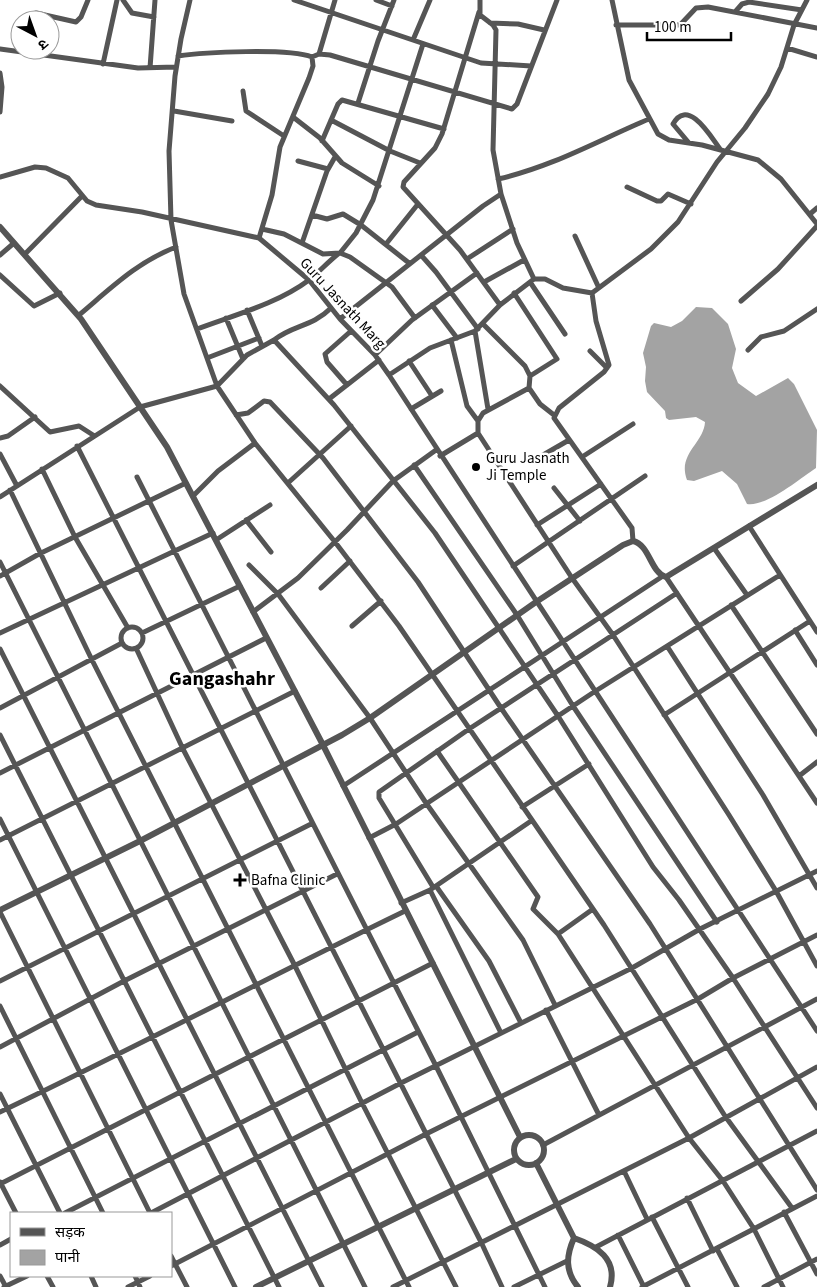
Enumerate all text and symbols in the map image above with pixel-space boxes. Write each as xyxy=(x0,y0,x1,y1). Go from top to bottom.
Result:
north arrow xyxy=(10,10,60,60)
scale bar xyxy=(647,10,731,42)
text: 100 m xyxy=(654,17,692,38)
text: उ xyxy=(33,34,53,55)
street label: Guru Jasnath Marg xyxy=(295,253,391,354)
place label: Guru Jasnath Ji Temple xyxy=(486,448,570,486)
marker: Guru Jasnath Ji Temple xyxy=(470,461,482,473)
district label: Gangashahr xyxy=(169,665,275,693)
place label: Bafna Clinic xyxy=(251,870,326,891)
marker: Bafna Clinic xyxy=(233,873,247,887)
legend xyxy=(10,1212,172,1277)
text: सड़क xyxy=(55,1222,85,1243)
text: पानी xyxy=(55,1247,81,1268)

